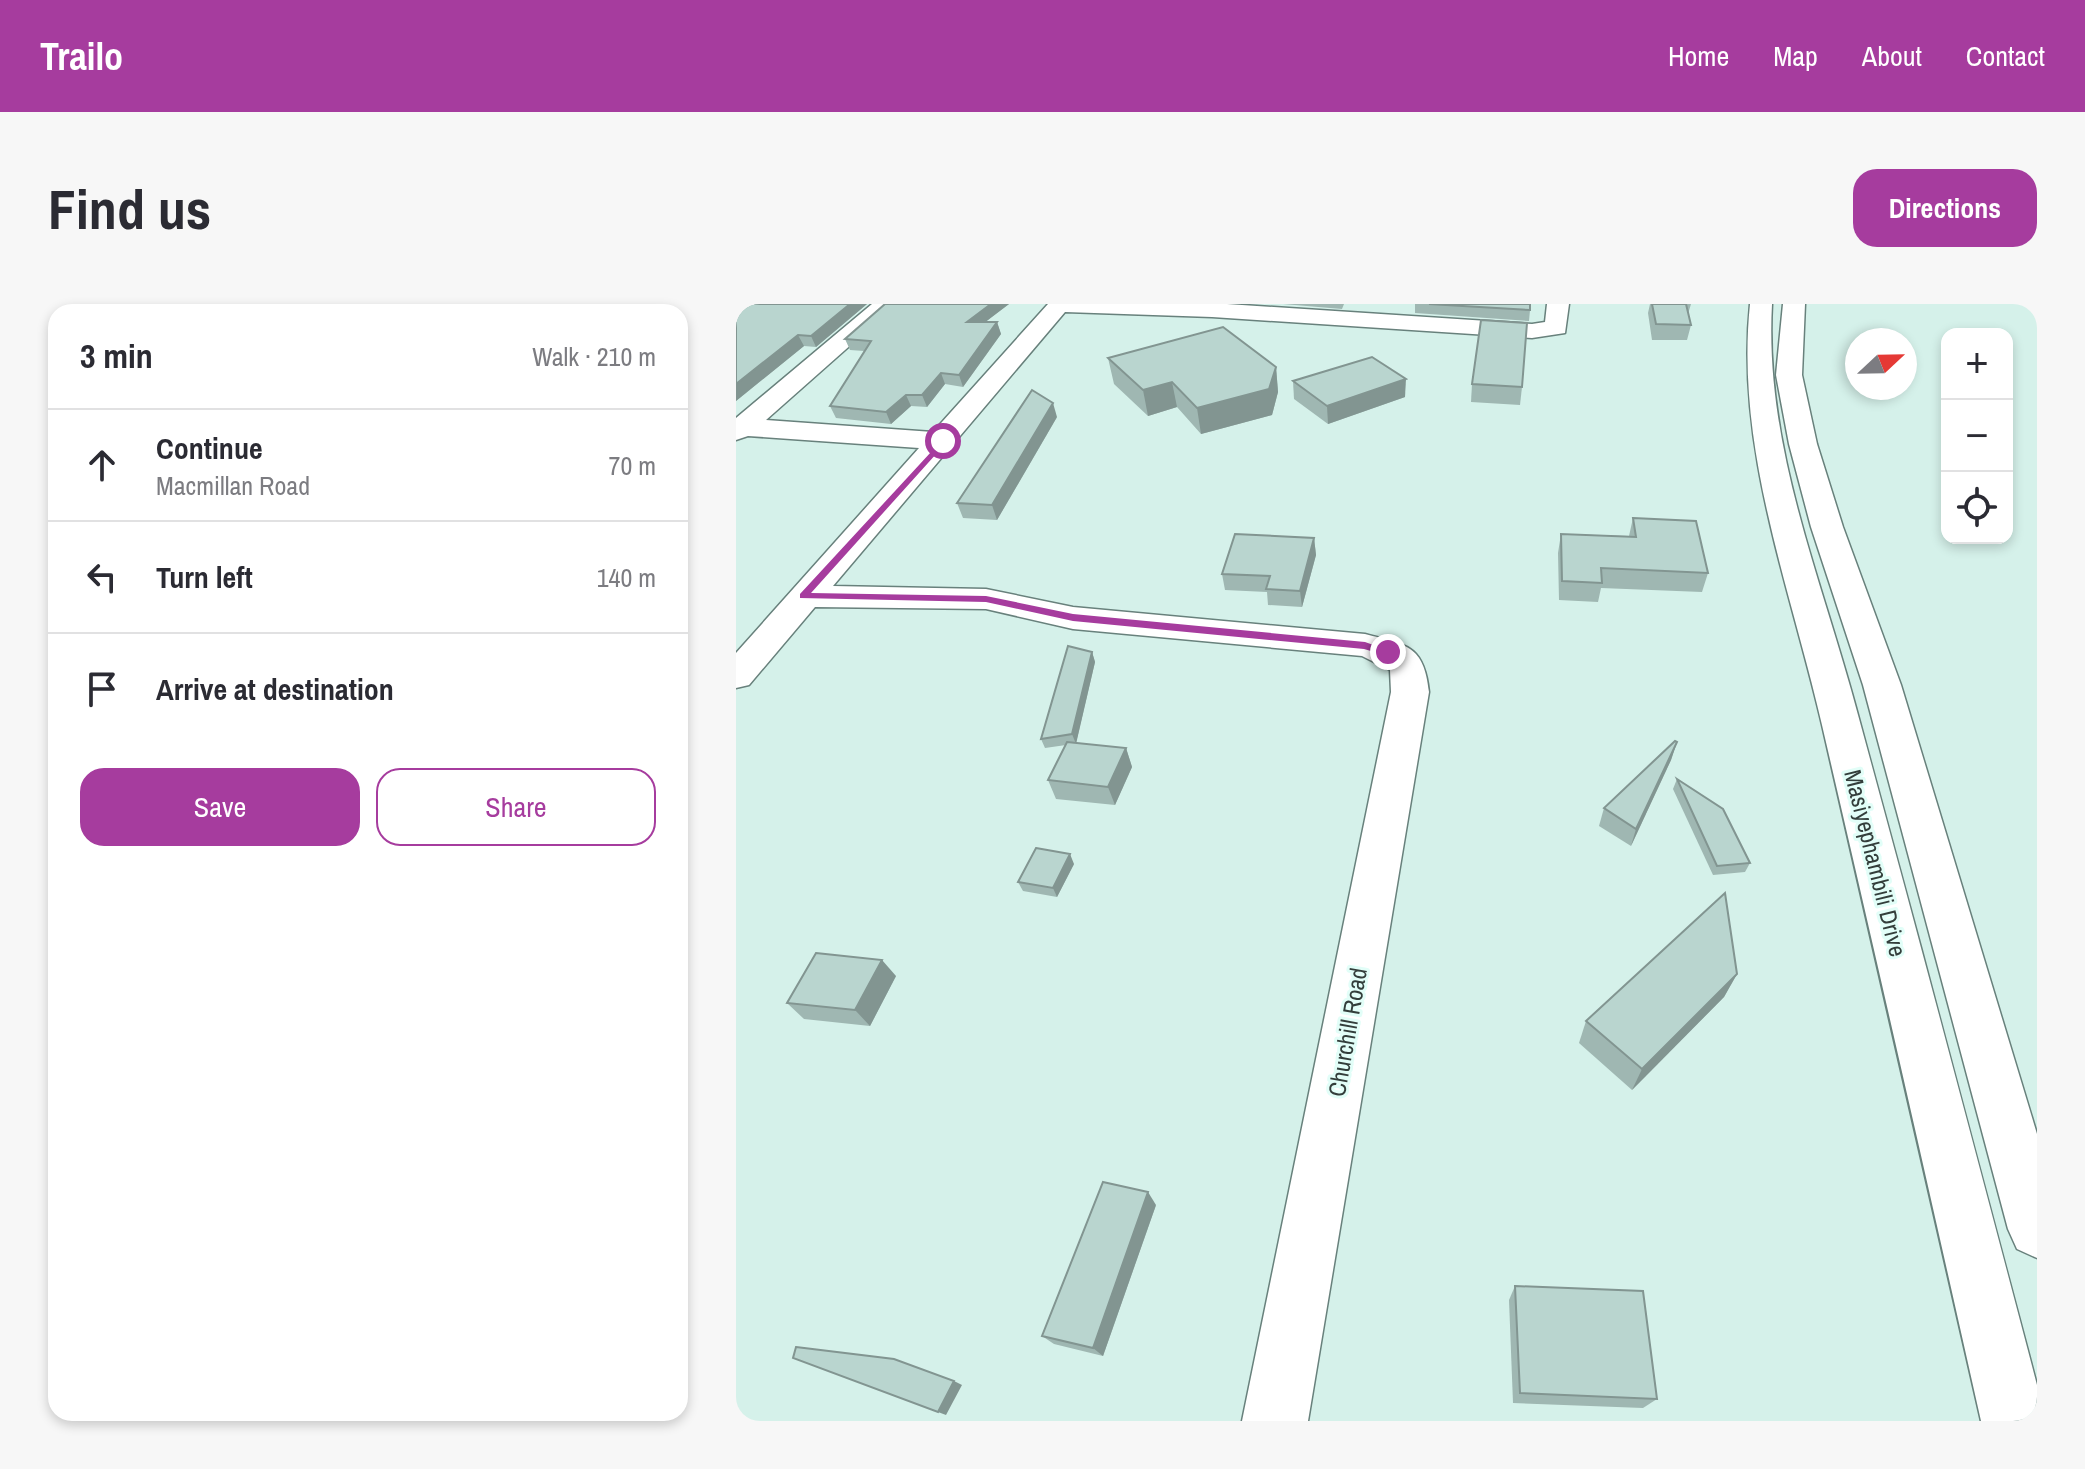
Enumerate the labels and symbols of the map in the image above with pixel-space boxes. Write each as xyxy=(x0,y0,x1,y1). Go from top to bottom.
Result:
north arrow xyxy=(1845,328,1917,400)
route start xyxy=(925,423,961,459)
route end xyxy=(1370,634,1406,670)
street label: Masiyephambili Drive xyxy=(1837,766,1915,960)
street label: Churchill Road xyxy=(1320,965,1374,1099)

